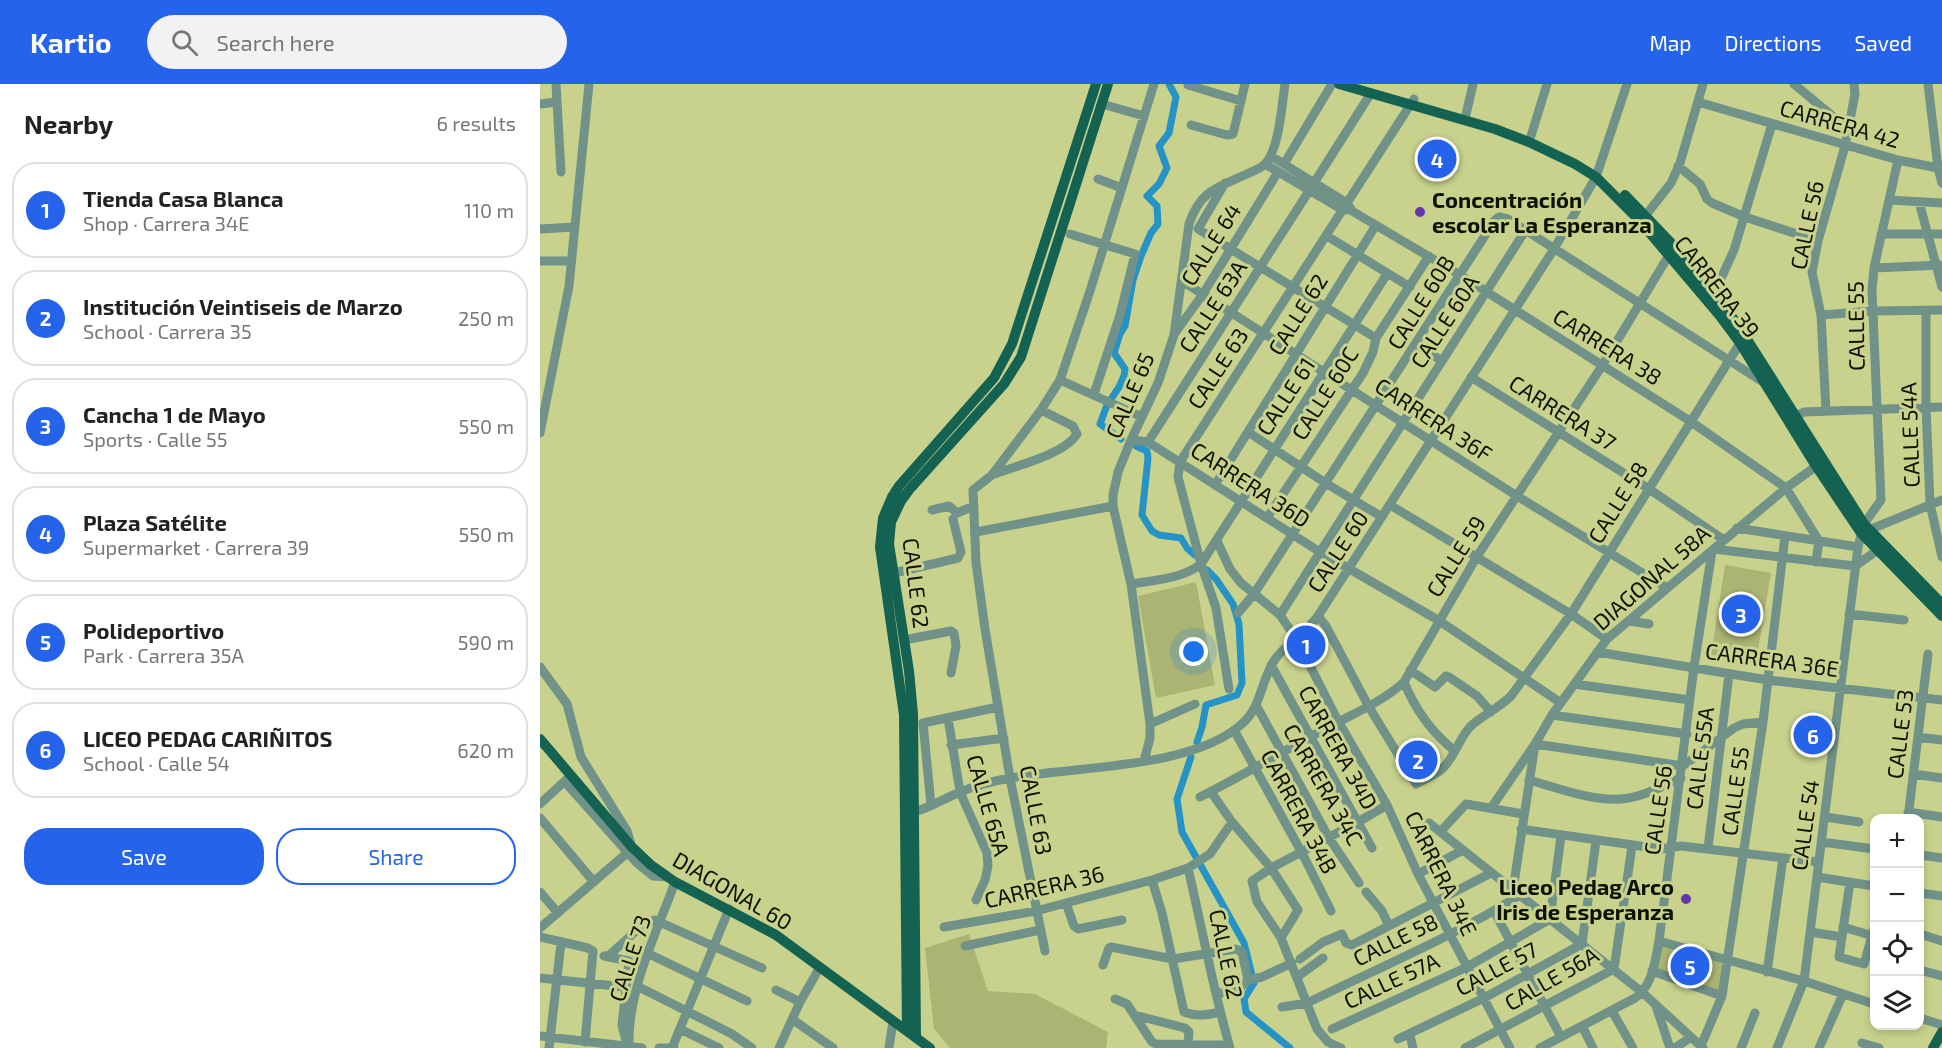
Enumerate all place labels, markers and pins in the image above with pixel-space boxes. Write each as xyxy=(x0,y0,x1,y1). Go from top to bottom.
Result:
pin: 4 xyxy=(1418,136,1456,182)
place label: Concentración escolar La Esperanza xyxy=(1432,186,1652,237)
marker: Concentración escolar La Esperanza xyxy=(1413,205,1427,219)
pin: 3 xyxy=(1722,592,1760,636)
pin: 1 xyxy=(1286,622,1326,668)
pin: 6 xyxy=(1794,712,1832,758)
pin: 2 xyxy=(1398,738,1438,782)
place label: Liceo Pedag Arco Iris de Esperanza xyxy=(1496,873,1674,924)
marker: Liceo Pedag Arco Iris de Esperanza xyxy=(1679,892,1693,906)
pin: 5 xyxy=(1670,944,1710,988)

